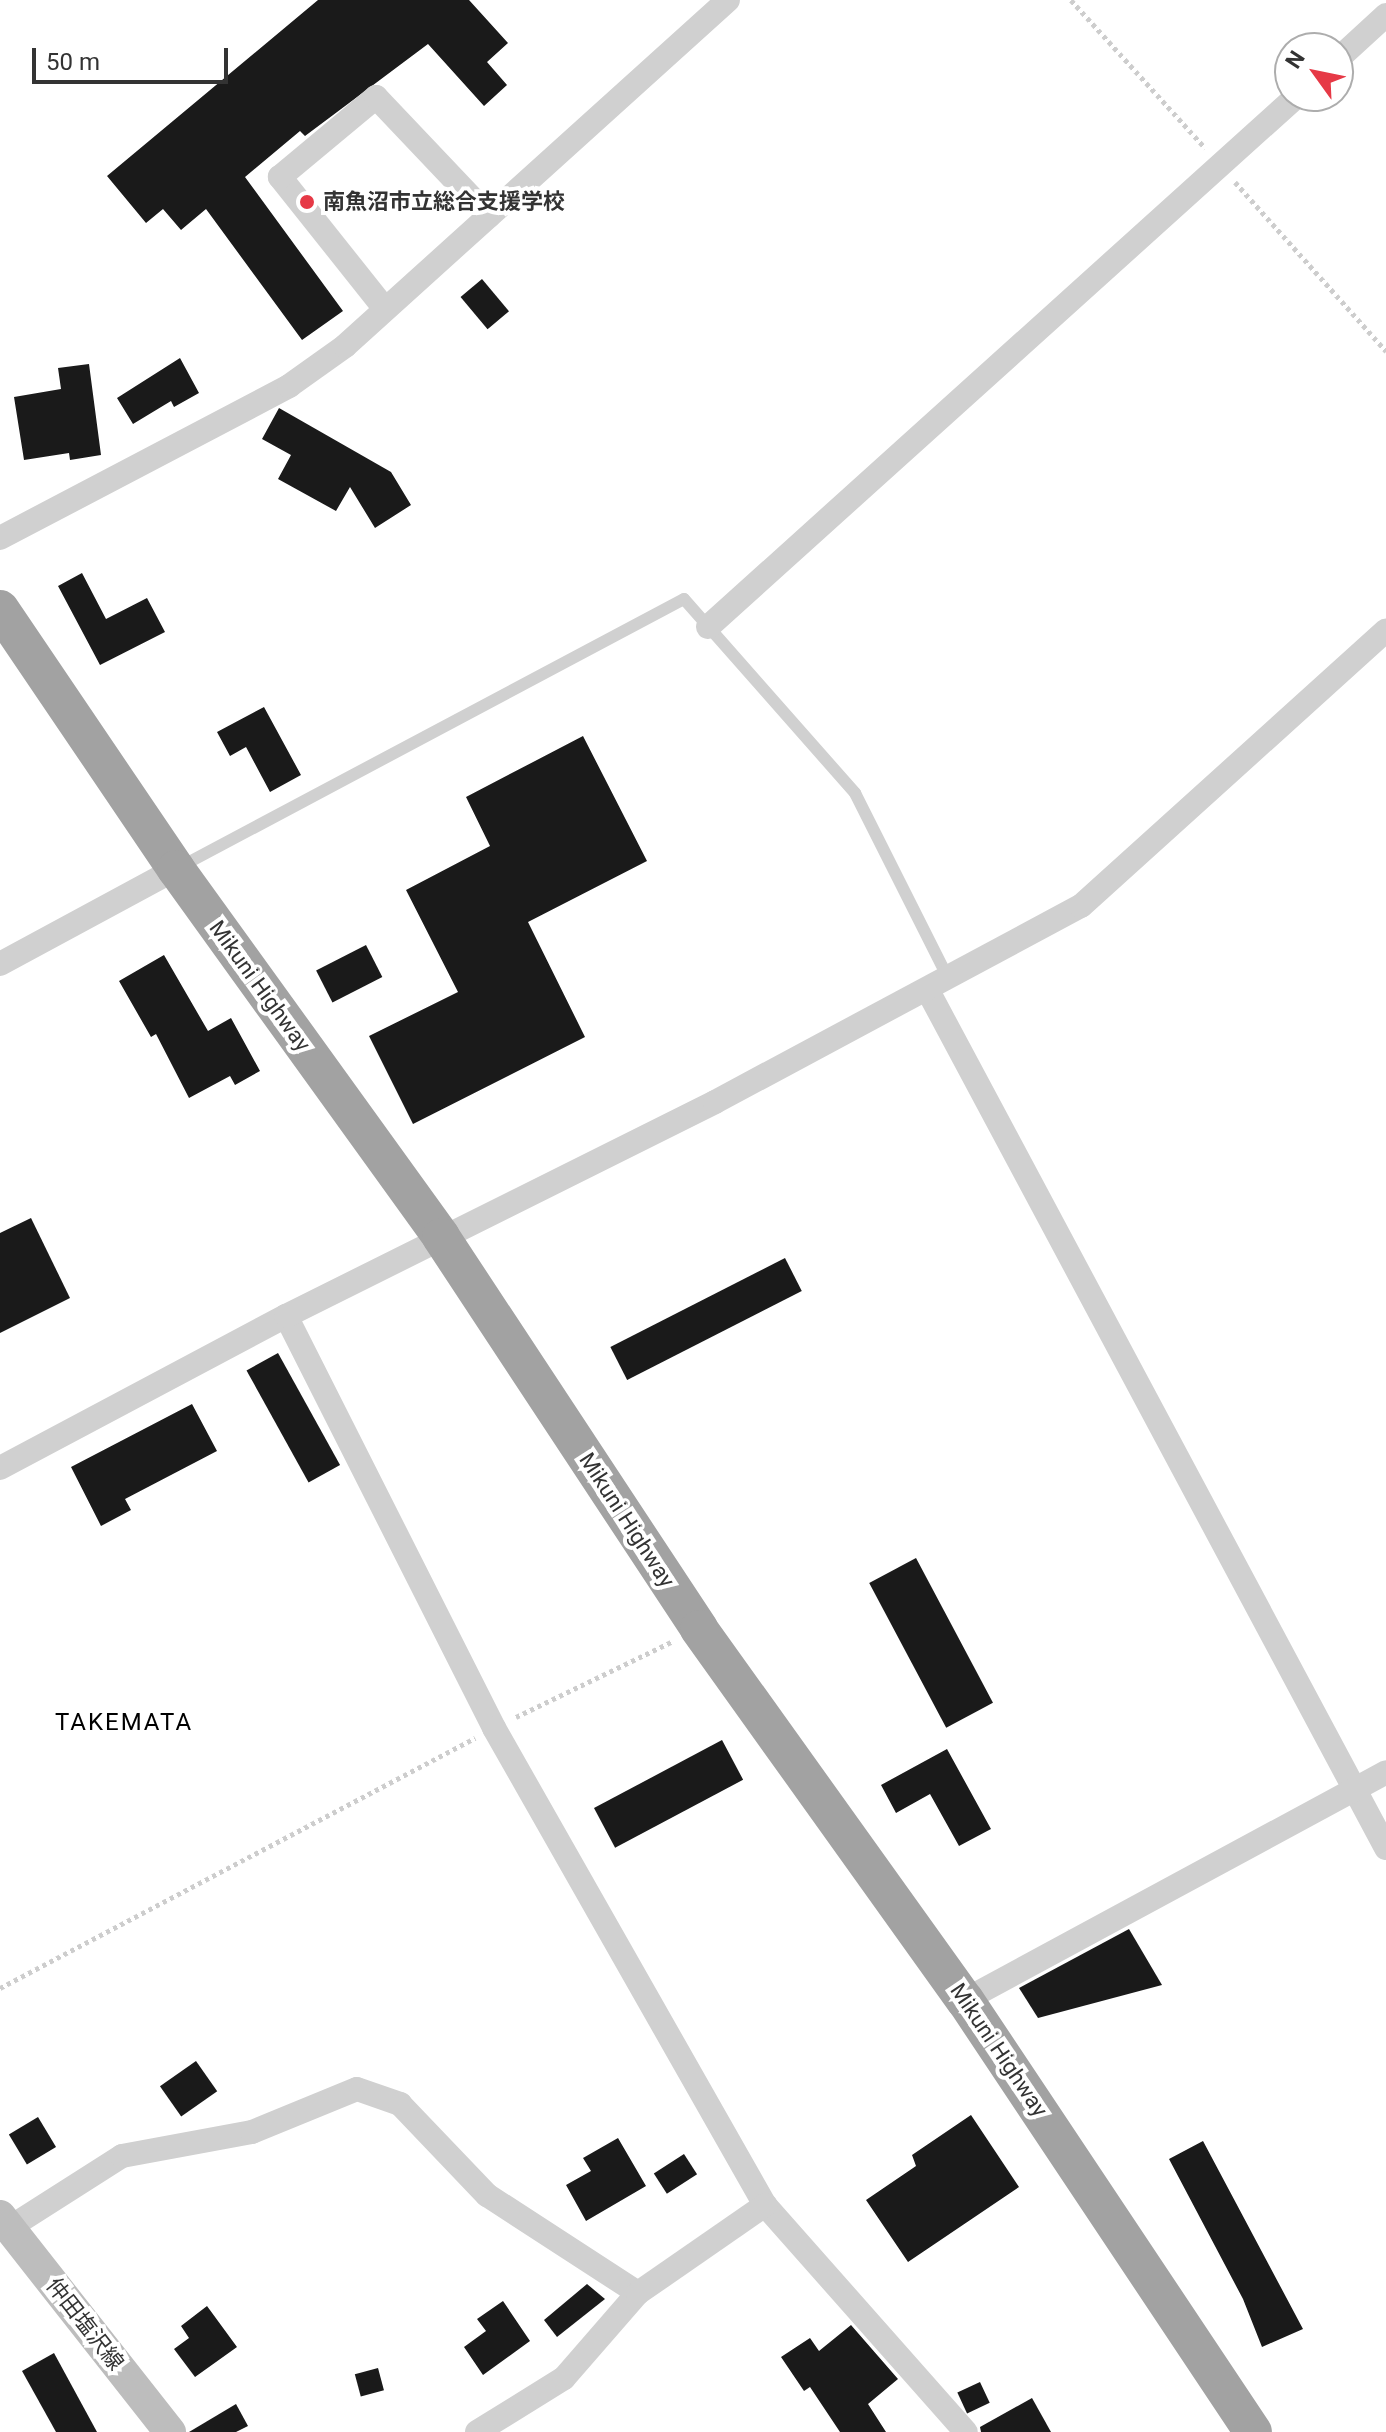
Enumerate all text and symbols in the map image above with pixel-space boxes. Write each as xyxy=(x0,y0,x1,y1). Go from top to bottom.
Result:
scale bar xyxy=(36,32,232,82)
north arrow xyxy=(1274,32,1354,112)
text: N xyxy=(1280,46,1310,73)
text: 50 m xyxy=(46,48,100,76)
place label: 南魚沼市立総合支援学校 xyxy=(323,189,565,215)
marker: 南魚沼市立総合支援学校 xyxy=(298,193,316,211)
street label: Mikuni Highway xyxy=(204,916,316,1056)
street label: Mikuni Highway xyxy=(574,1448,680,1592)
district label: TAKEMATA xyxy=(55,1709,193,1737)
street label: Mikuni Highway xyxy=(945,1978,1053,2122)
street label: 仲田塩沢線 xyxy=(41,2273,129,2375)

